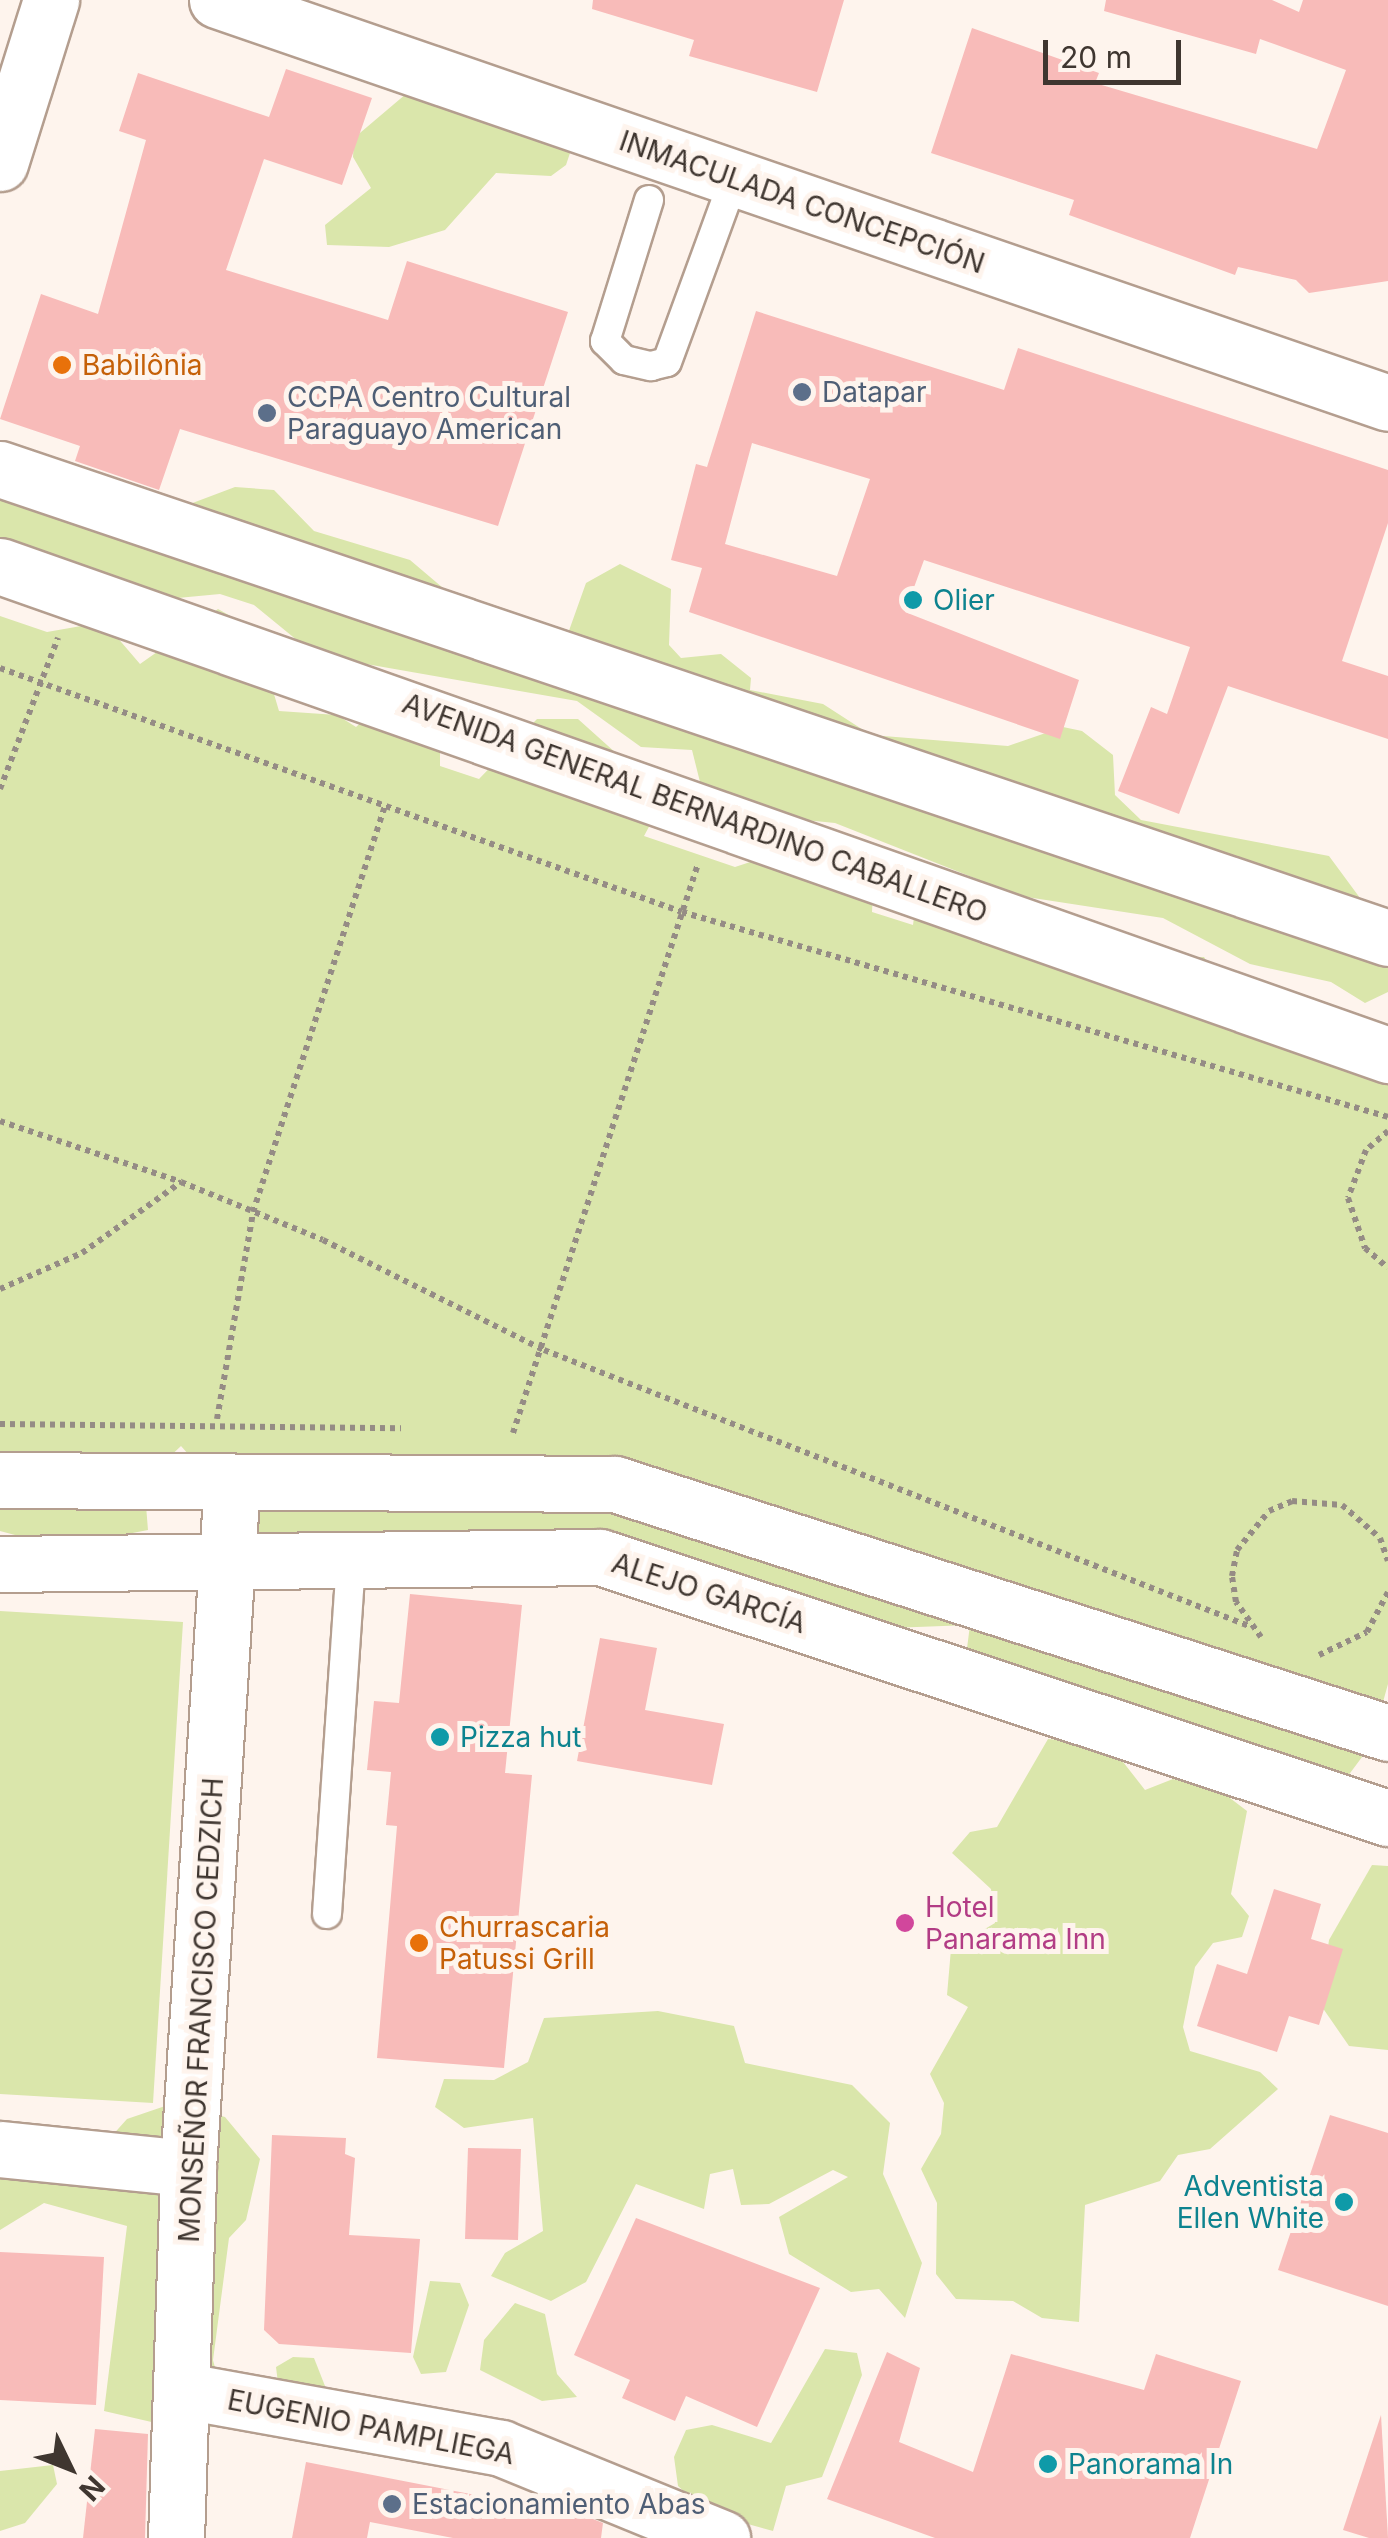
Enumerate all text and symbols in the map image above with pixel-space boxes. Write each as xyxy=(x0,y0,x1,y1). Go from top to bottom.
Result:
scale bar xyxy=(1048,20,1186,82)
text: 20 m xyxy=(1060,39,1132,75)
street label: INMACULADA CONCEPCIÓN xyxy=(615,124,989,280)
place label: Babilônia xyxy=(82,348,203,382)
marker: Babilônia xyxy=(51,354,73,376)
place label: Datapar xyxy=(822,375,927,409)
place label: CCPA Centro Cultural Paraguayo American xyxy=(287,380,571,446)
marker: Datapar xyxy=(791,381,813,403)
marker: CCPA Centro Cultural Paraguayo American xyxy=(256,402,278,424)
place label: Olier xyxy=(933,583,995,617)
marker: Olier xyxy=(902,589,924,611)
street label: AVENIDA GENERAL BERNARDINO CABALLERO xyxy=(398,686,992,930)
street label: ALEJO GARCÍA xyxy=(608,1546,810,1640)
place label: Pizza hut xyxy=(460,1720,581,1754)
marker: Pizza hut xyxy=(429,1726,451,1748)
street label: MONSEÑOR FRANCISCO CEDZICH xyxy=(172,1777,230,2243)
place label: Hotel Panarama Inn xyxy=(925,1890,1106,1956)
place label: Churrascaria Patussi Grill xyxy=(439,1910,610,1976)
marker: Hotel Panarama Inn xyxy=(894,1912,916,1934)
marker: Churrascaria Patussi Grill xyxy=(408,1932,430,1954)
place label: Adventista Ellen White xyxy=(1177,2169,1324,2235)
marker: Adventista Ellen White xyxy=(1333,2191,1355,2213)
street label: EUGENIO PAMPLIEGA xyxy=(225,2383,517,2471)
north arrow xyxy=(20,2418,120,2518)
place label: Panorama In xyxy=(1068,2447,1233,2481)
marker: Panorama In xyxy=(1037,2453,1059,2475)
text: N xyxy=(72,2469,112,2508)
place label: Estacionamiento Abas xyxy=(412,2487,705,2521)
marker: Estacionamiento Abas xyxy=(381,2493,403,2515)

